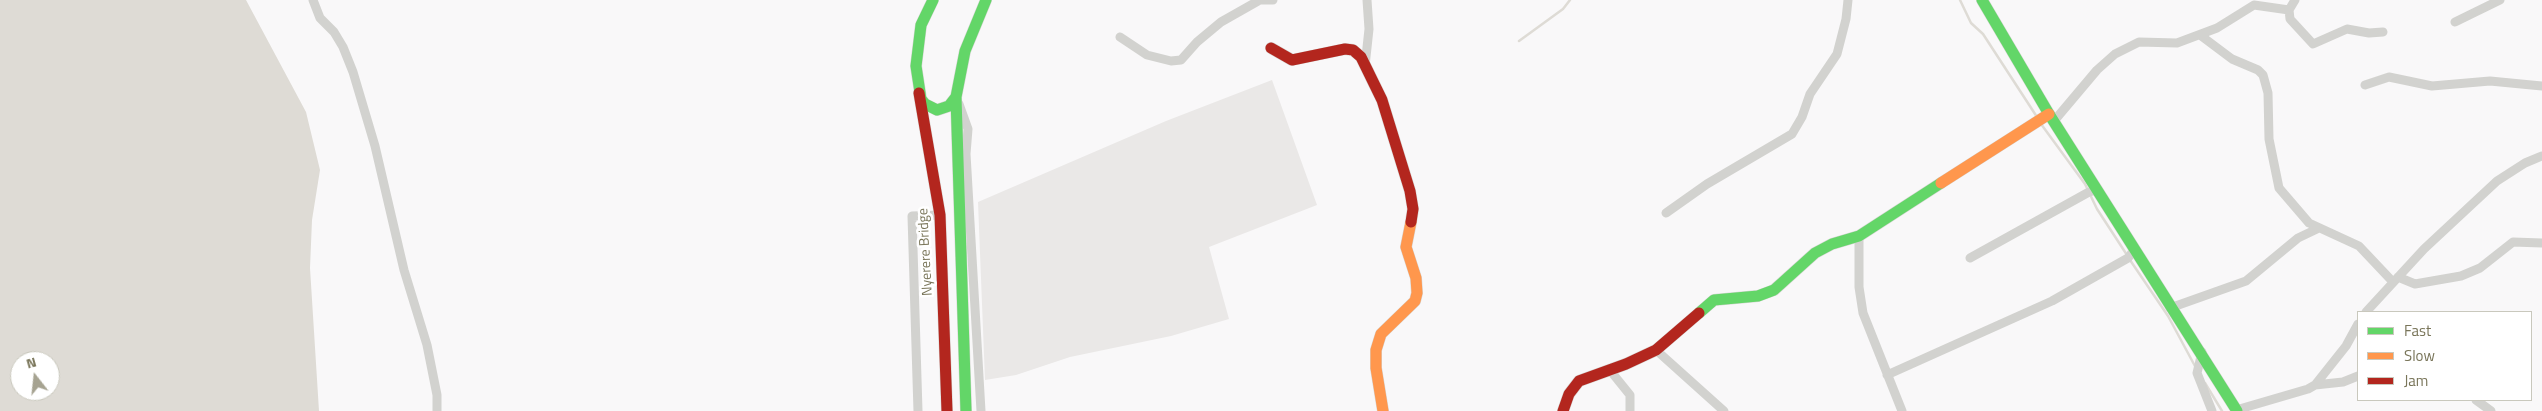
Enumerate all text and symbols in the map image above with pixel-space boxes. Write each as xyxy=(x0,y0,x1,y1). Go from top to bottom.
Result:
street label: Nyerere Bridge xyxy=(915,208,937,296)
legend xyxy=(2357,311,2532,401)
text: Fast xyxy=(2404,319,2431,342)
text: Slow xyxy=(2404,344,2435,367)
north arrow xyxy=(10,351,60,401)
text: N xyxy=(23,351,39,373)
text: Jam xyxy=(2404,369,2428,392)

